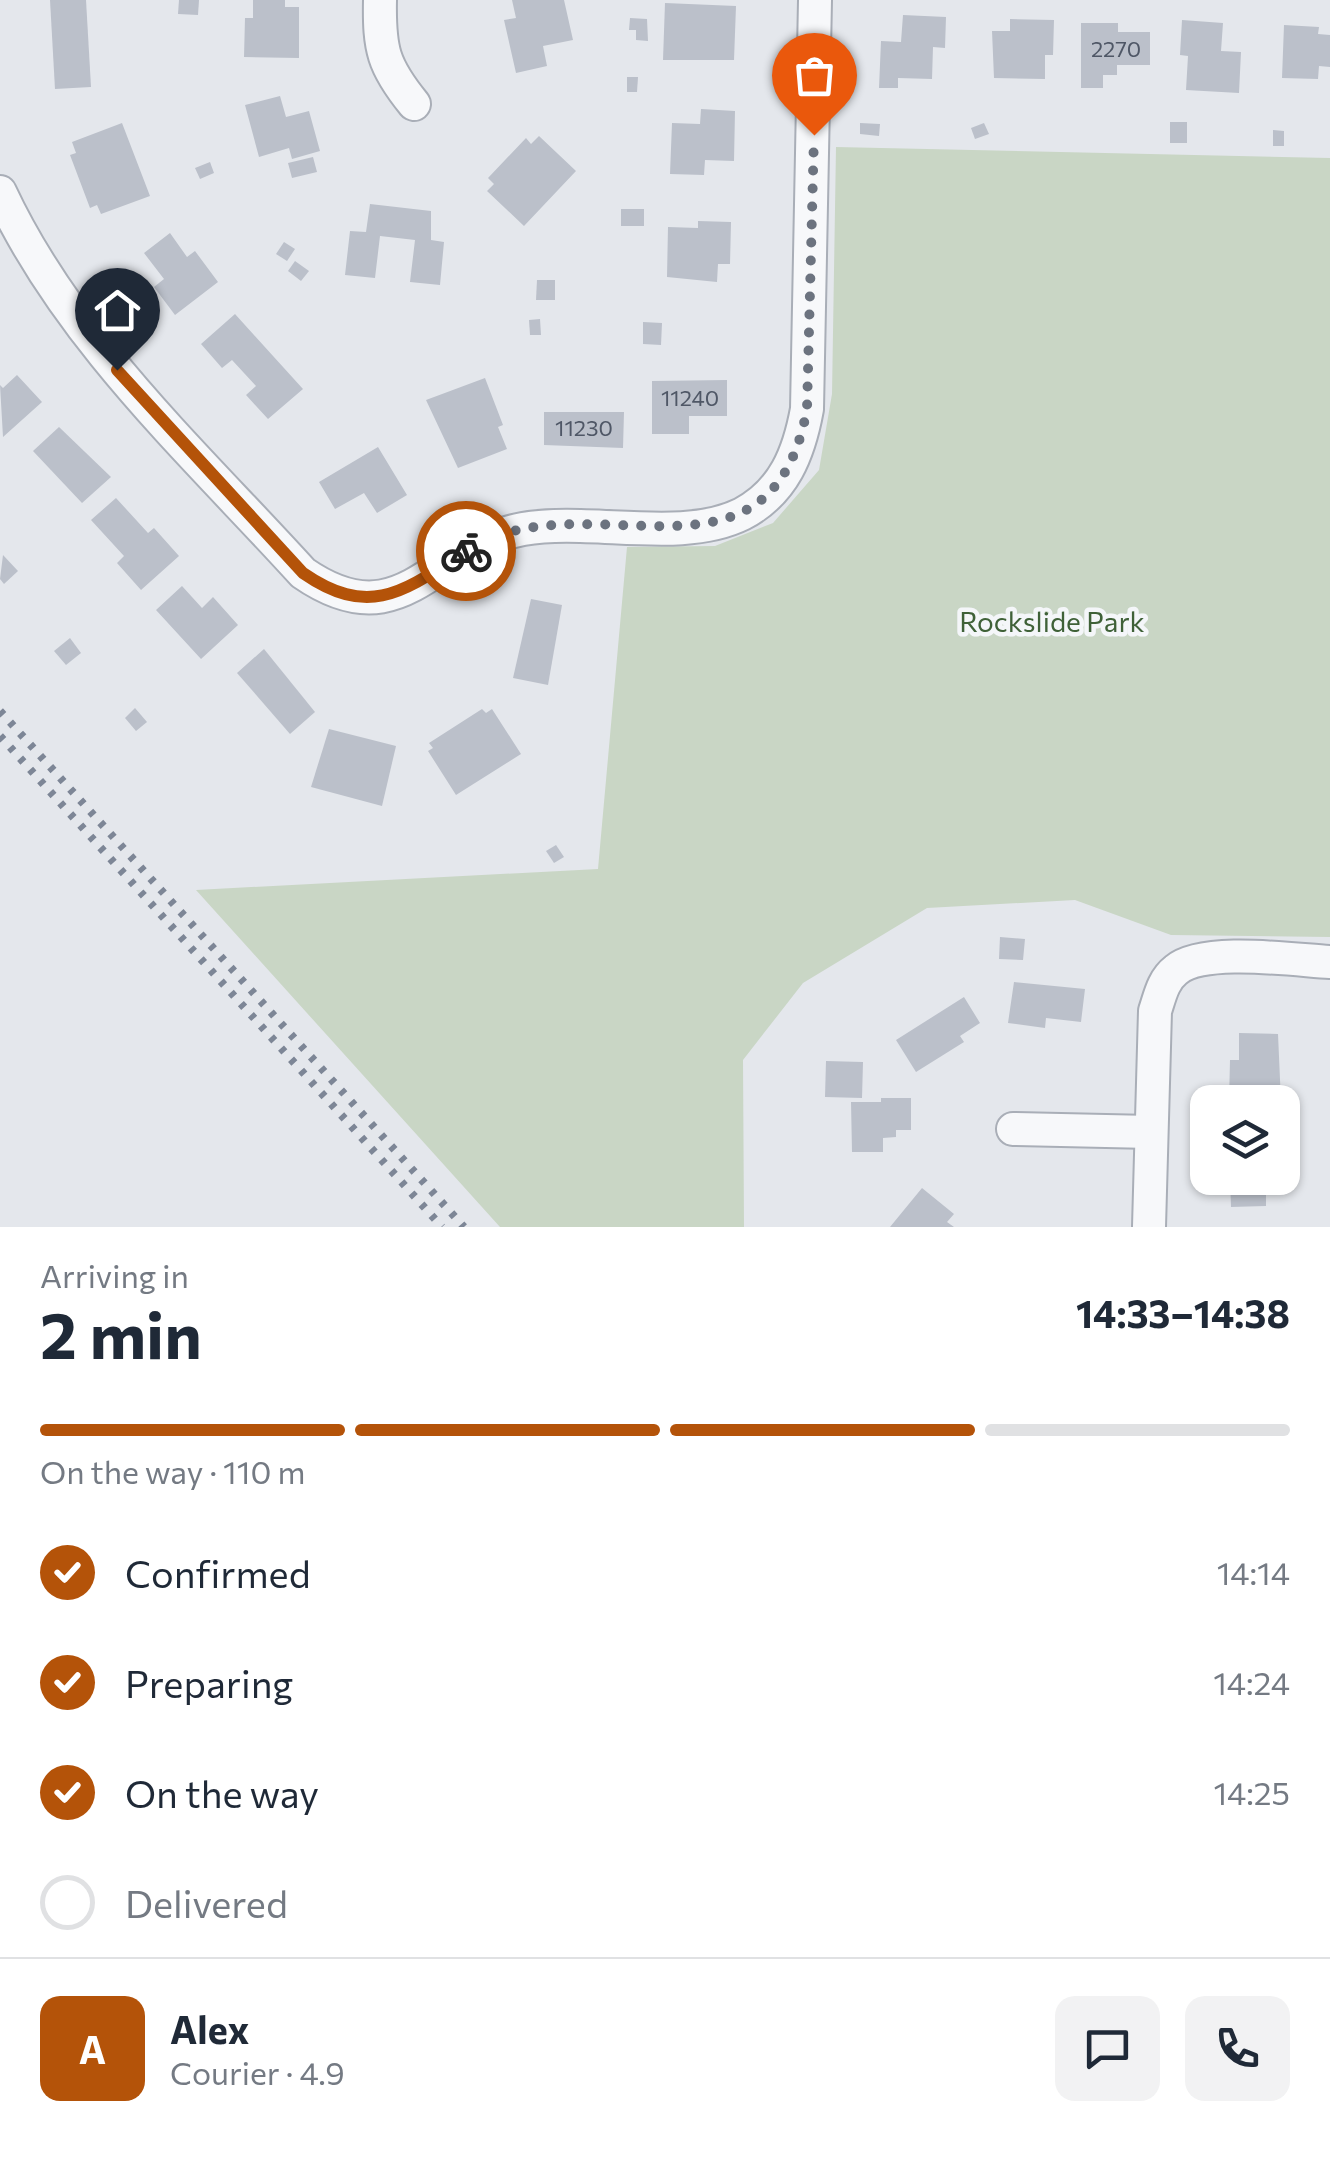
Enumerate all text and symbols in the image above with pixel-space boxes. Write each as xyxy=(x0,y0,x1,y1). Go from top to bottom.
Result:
pin xyxy=(772,33,857,136)
house number: 2270 xyxy=(1091,35,1141,62)
icon: bag xyxy=(787,48,842,103)
pin xyxy=(75,268,160,371)
icon: home xyxy=(90,283,145,338)
house number: 11240 xyxy=(661,384,719,411)
house number: 11230 xyxy=(555,414,613,441)
courier xyxy=(416,501,516,601)
icon: bike xyxy=(439,524,494,579)
park label: Rockslide Park xyxy=(959,604,1145,638)
map controls xyxy=(1190,1085,1300,1195)
button: layers xyxy=(1190,1085,1300,1195)
text: Arriving in xyxy=(40,1255,189,1295)
text: 14:33–14:38 xyxy=(1076,1289,1290,1336)
text: 2 min xyxy=(40,1293,202,1372)
text: On the way · 110 m xyxy=(40,1451,305,1491)
icon: check xyxy=(40,1545,95,1600)
text: Confirmed xyxy=(125,1549,311,1596)
text: 14:14 xyxy=(1217,1552,1290,1592)
icon: check xyxy=(40,1655,95,1710)
text: Preparing xyxy=(125,1659,293,1706)
text: 14:24 xyxy=(1213,1662,1290,1702)
icon: check xyxy=(40,1765,95,1820)
text: On the way xyxy=(125,1769,319,1816)
text: 14:25 xyxy=(1213,1772,1290,1812)
text: Delivered xyxy=(125,1879,288,1926)
button: chat xyxy=(1055,1996,1160,2101)
button: phone xyxy=(1185,1996,1290,2101)
text: Alex xyxy=(170,2005,249,2052)
text: A xyxy=(79,2025,106,2072)
text: Courier · 4.9 xyxy=(170,2052,345,2092)

